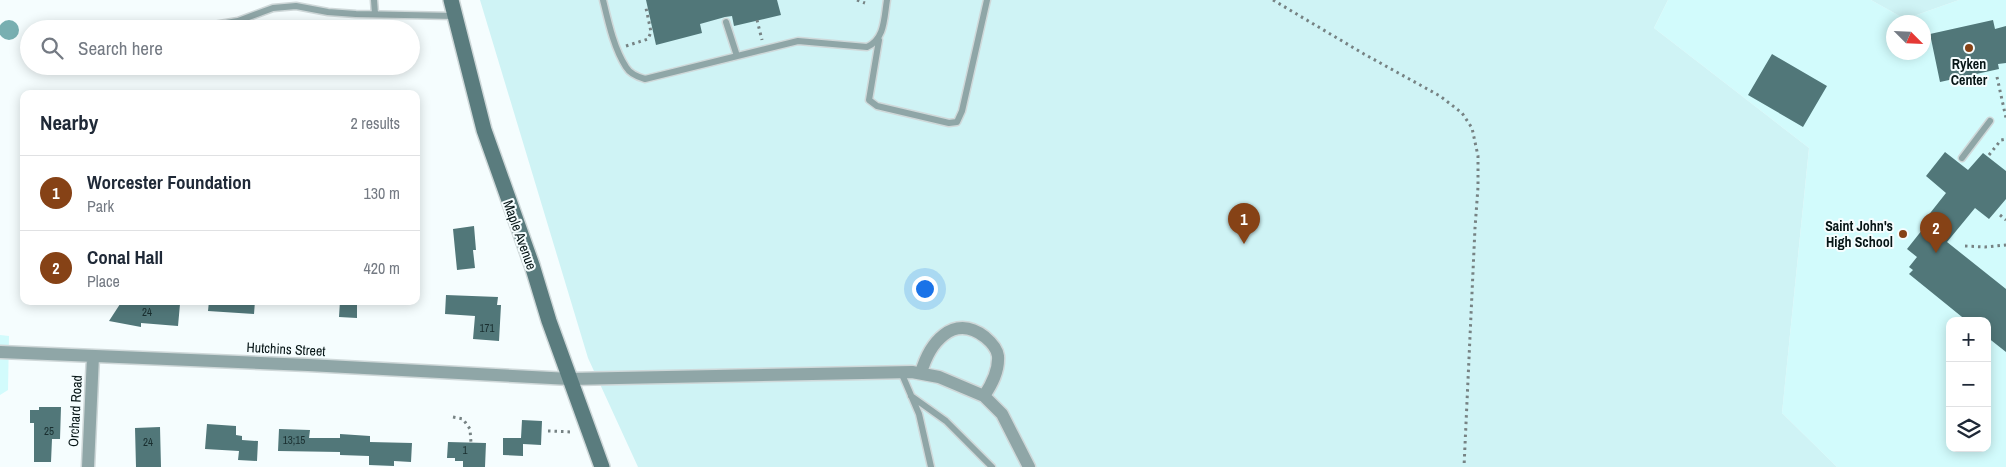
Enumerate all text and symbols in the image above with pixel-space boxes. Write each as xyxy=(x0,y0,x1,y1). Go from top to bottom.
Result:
north arrow xyxy=(1886,15,1931,60)
search box xyxy=(20,20,420,75)
icon: search xyxy=(38,34,66,62)
text: Search here xyxy=(78,35,163,61)
marker: Ryken Center xyxy=(1963,42,1975,54)
place label: Ryken Center xyxy=(1951,55,1988,89)
text: Nearby xyxy=(40,108,98,137)
text: 2 results xyxy=(350,112,400,134)
text: Worcester Foundation xyxy=(87,169,251,195)
text: 1 xyxy=(52,182,60,204)
text: 130 m xyxy=(364,182,400,204)
text: Park xyxy=(87,195,114,217)
street label: Maple Avenue xyxy=(499,198,541,272)
pin: 1 xyxy=(1228,203,1260,244)
pin: 2 xyxy=(1920,212,1952,253)
place label: Saint John's High School xyxy=(1825,217,1893,251)
marker: Saint John's High School xyxy=(1897,228,1909,240)
text: Conal Hall xyxy=(87,244,163,270)
text: 2 xyxy=(52,257,60,279)
text: 420 m xyxy=(364,257,400,279)
text: Place xyxy=(87,270,120,292)
your location xyxy=(912,276,938,302)
house number: 24 xyxy=(142,305,152,319)
map controls xyxy=(1946,317,1991,452)
button: + xyxy=(1946,317,1991,362)
house number: 171 xyxy=(479,321,495,335)
street label: Hutchins Street xyxy=(246,338,326,360)
button: − xyxy=(1946,362,1991,407)
street label: Orchard Road xyxy=(64,375,86,447)
button: layers xyxy=(1946,407,1991,452)
house number: 25 xyxy=(44,424,54,438)
house number: 13;15 xyxy=(283,433,305,447)
house number: 24 xyxy=(143,435,153,449)
house number: 1 xyxy=(462,443,468,457)

